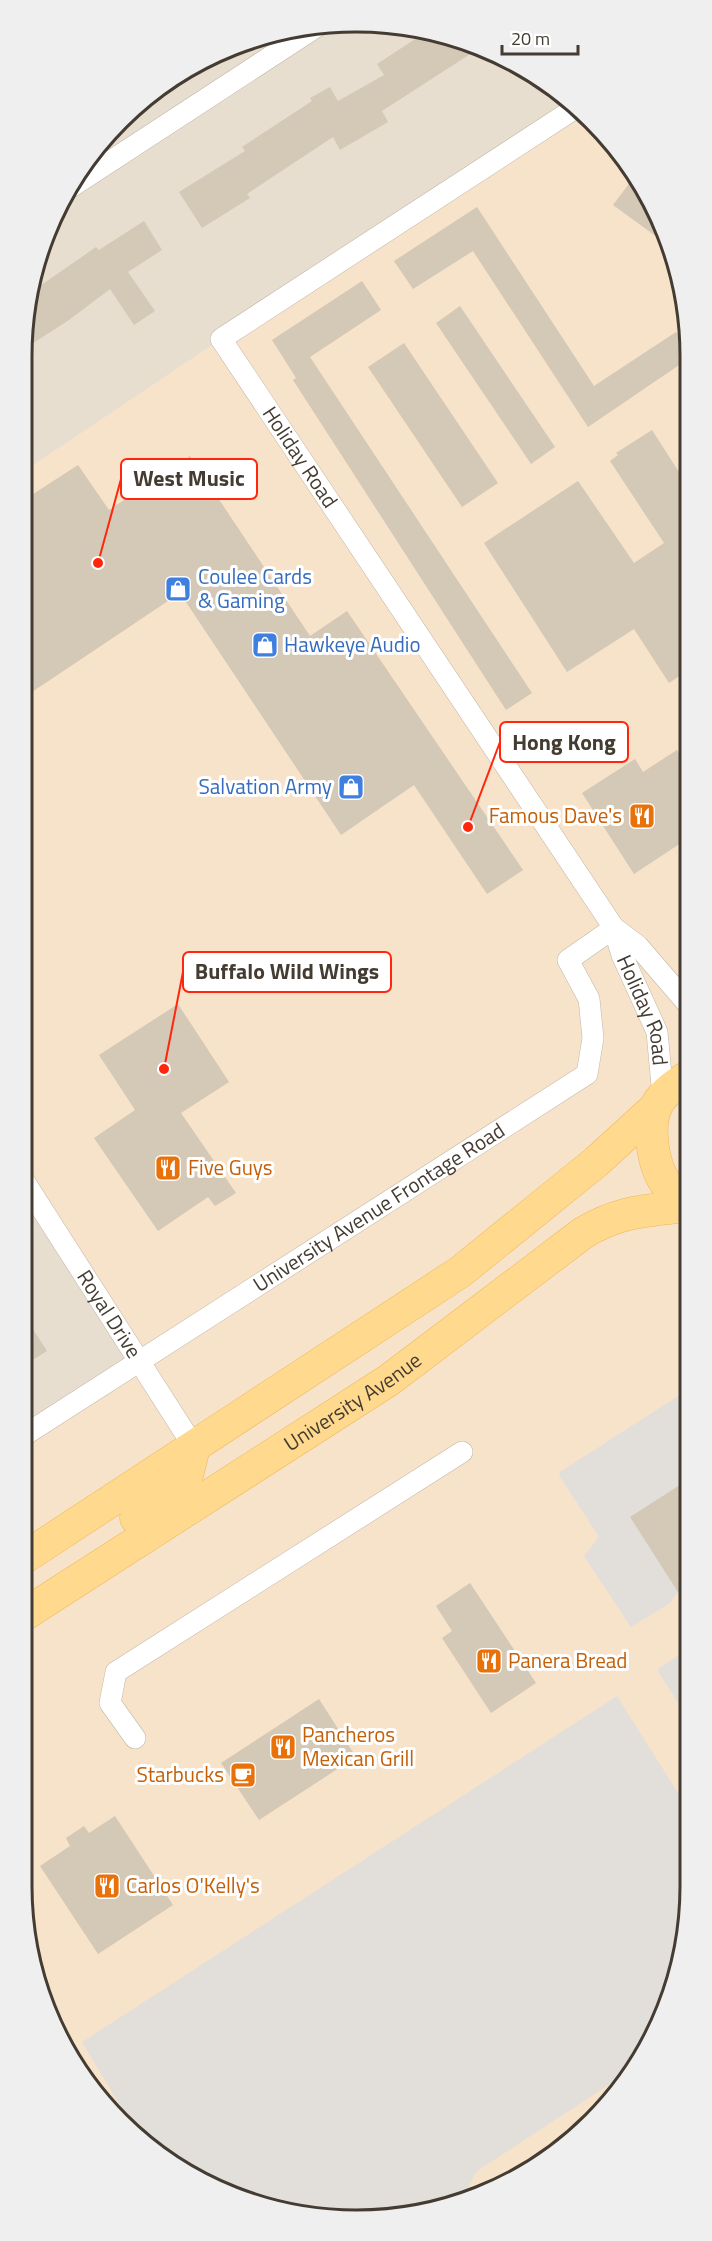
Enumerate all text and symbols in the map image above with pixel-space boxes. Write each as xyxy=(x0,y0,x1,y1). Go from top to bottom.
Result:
scale bar xyxy=(502,18,578,56)
text: 20 m xyxy=(511,25,550,52)
street label: Holiday Road xyxy=(255,399,346,514)
callout: West Music xyxy=(121,459,257,499)
text: West Music xyxy=(133,461,245,495)
place label: Coulee Cards & Gaming xyxy=(198,560,312,616)
shop icon: Coulee Cards & Gaming xyxy=(163,574,193,604)
place label: Hawkeye Audio xyxy=(284,628,421,660)
shop icon: Hawkeye Audio xyxy=(250,630,280,660)
callout: Hong Kong xyxy=(500,722,628,762)
text: Hong Kong xyxy=(512,725,616,759)
place label: Salvation Army xyxy=(198,770,332,802)
shop icon: Salvation Army xyxy=(336,772,366,802)
place label: Famous Dave's xyxy=(489,799,622,831)
restaurant icon: Famous Dave's xyxy=(627,801,657,831)
street label: Holiday Road xyxy=(609,949,677,1067)
callout: Buffalo Wild Wings xyxy=(183,952,391,992)
text: Buffalo Wild Wings xyxy=(195,954,379,988)
street label: University Avenue Frontage Road xyxy=(246,1114,511,1299)
place label: Five Guys xyxy=(188,1151,273,1183)
restaurant icon: Five Guys xyxy=(153,1153,183,1183)
street label: Royal Drive xyxy=(70,1263,150,1364)
street label: University Avenue xyxy=(277,1344,428,1459)
place label: Panera Bread xyxy=(508,1644,627,1676)
restaurant icon: Panera Bread xyxy=(474,1646,504,1676)
place label: Pancheros Mexican Grill xyxy=(302,1718,414,1774)
restaurant icon: Pancheros Mexican Grill xyxy=(268,1732,298,1762)
place label: Starbucks xyxy=(136,1758,224,1790)
cafe icon: Starbucks xyxy=(228,1760,258,1790)
place label: Carlos O'Kelly's xyxy=(126,1869,260,1901)
restaurant icon: Carlos O'Kelly's xyxy=(92,1871,122,1901)

